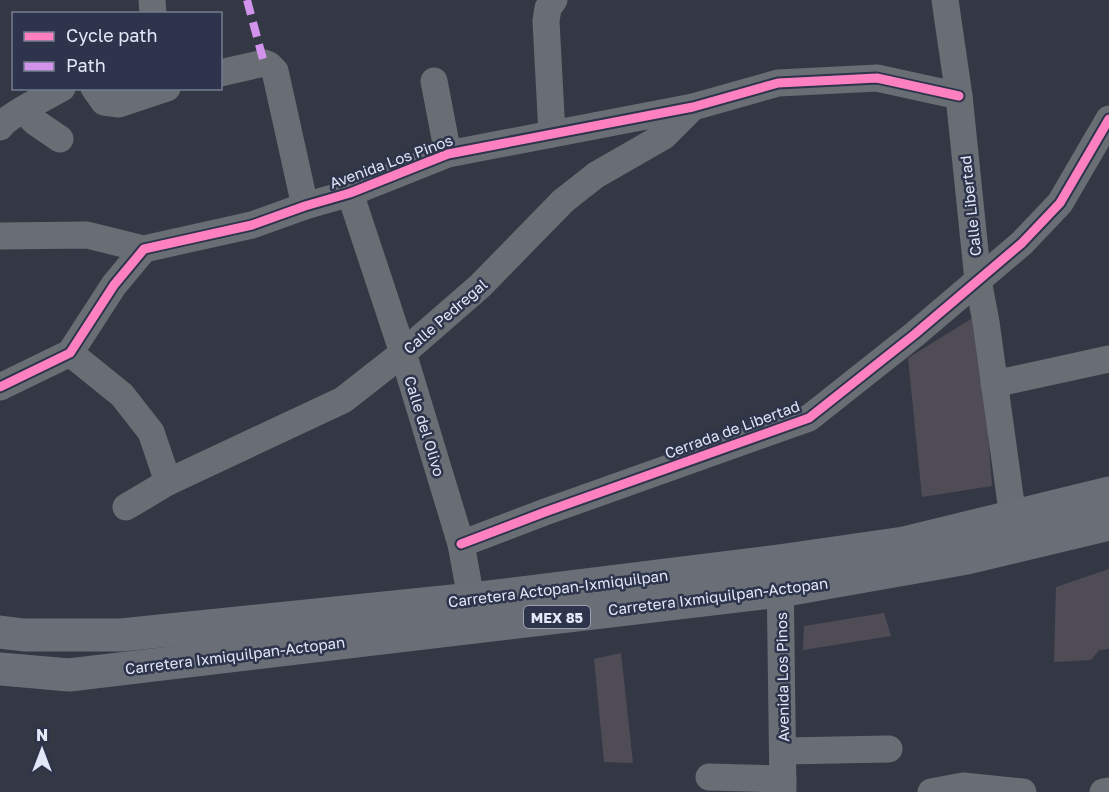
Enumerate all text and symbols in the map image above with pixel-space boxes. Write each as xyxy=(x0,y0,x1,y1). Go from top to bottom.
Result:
legend xyxy=(12,12,222,90)
text: Cycle path xyxy=(66,24,158,46)
text: Path xyxy=(66,54,106,76)
street label: Avenida Los Pinos xyxy=(327,130,455,192)
street label: Calle Libertad xyxy=(956,155,984,257)
street label: Calle Pedregal xyxy=(399,275,491,357)
street label: Calle del Olivo xyxy=(401,374,449,478)
street label: Cerrada de Libertad xyxy=(662,396,802,462)
street label: Carretera Actopan-Ixmiquilpan xyxy=(447,566,669,610)
street label: Carretera Ixmiquilpan-Actopan xyxy=(607,574,829,618)
road number: MEX 85 xyxy=(524,606,590,628)
street label: Avenida Los Pinos xyxy=(772,612,792,742)
street label: Carretera Ixmiquilpan-Actopan xyxy=(124,633,346,677)
north arrow xyxy=(12,720,72,780)
text: N xyxy=(36,725,48,745)

